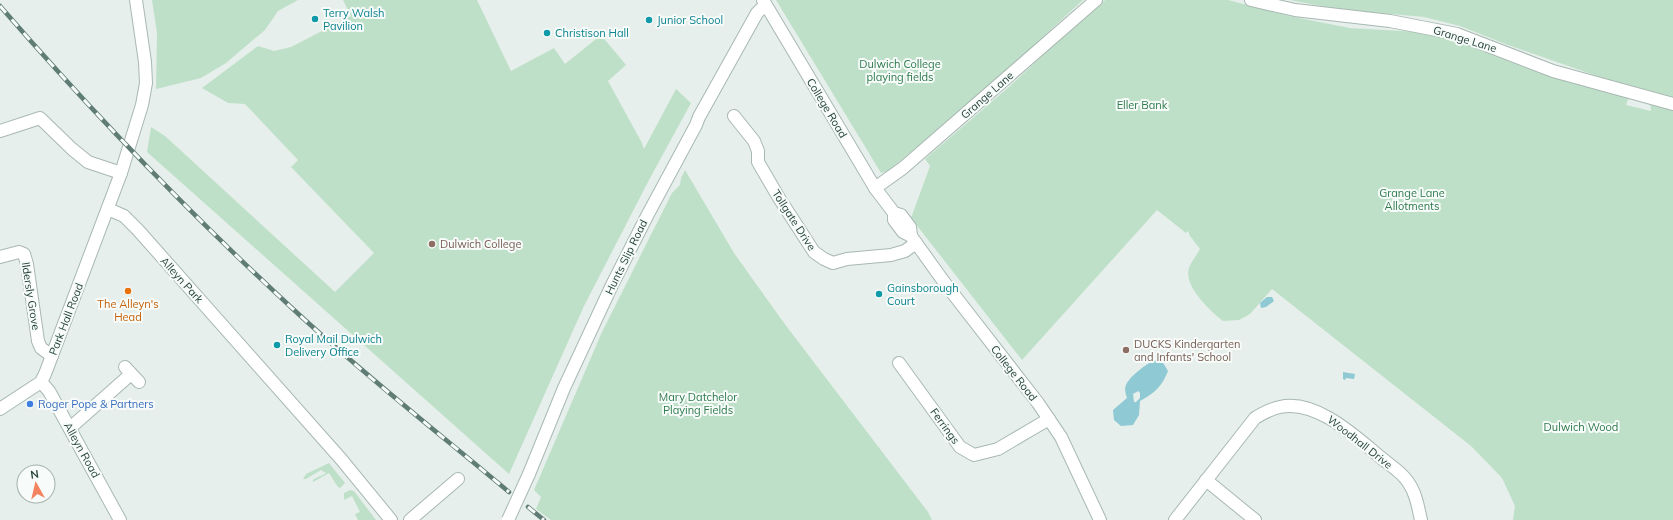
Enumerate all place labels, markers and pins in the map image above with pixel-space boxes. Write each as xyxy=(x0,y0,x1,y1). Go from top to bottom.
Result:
place label: Terry Walsh Pavilion xyxy=(323,6,385,33)
place label: Junior School xyxy=(657,13,723,27)
marker: Terry Walsh Pavilion xyxy=(310,14,320,24)
marker: Junior School xyxy=(644,15,654,25)
place label: Christison Hall xyxy=(555,26,629,40)
marker: Christison Hall xyxy=(542,28,552,38)
place label: Dulwich College xyxy=(440,237,521,251)
marker: Dulwich College xyxy=(427,239,437,249)
place label: Gainsborough Court xyxy=(887,281,959,308)
marker: The Alleyn's Head xyxy=(123,286,133,296)
marker: Gainsborough Court xyxy=(874,289,884,299)
place label: The Alleyn's Head xyxy=(97,297,159,324)
place label: Royal Mail Dulwich Delivery Office xyxy=(285,332,382,359)
place label: DUCKS Kindergarten and Infants' School xyxy=(1134,337,1240,364)
marker: Royal Mail Dulwich Delivery Office xyxy=(272,340,282,350)
marker: DUCKS Kindergarten and Infants' School xyxy=(1121,345,1131,355)
place label: Roger Pope & Partners xyxy=(38,397,154,411)
marker: Roger Pope & Partners xyxy=(25,399,35,409)

